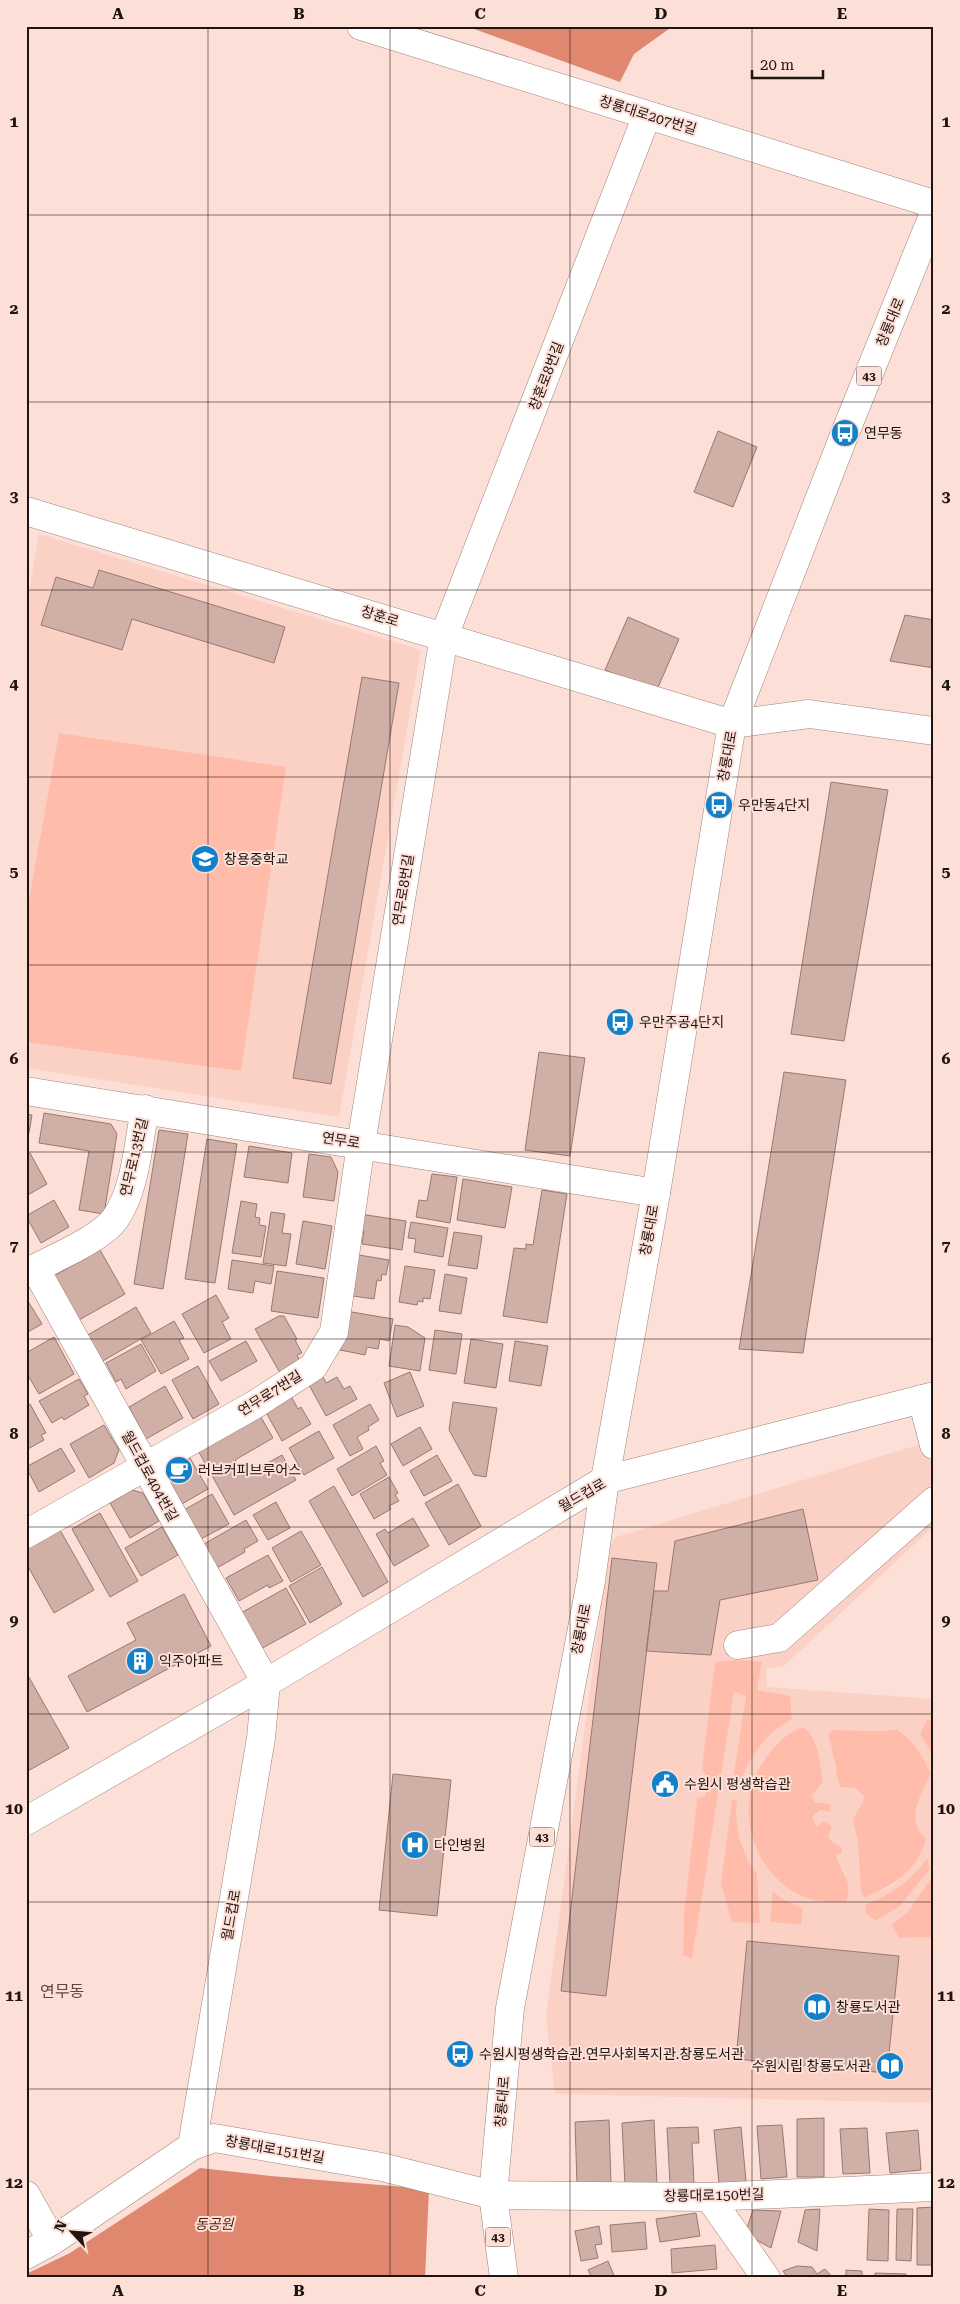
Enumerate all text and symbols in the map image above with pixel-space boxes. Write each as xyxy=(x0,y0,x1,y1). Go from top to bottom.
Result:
text: A xyxy=(112,4,124,23)
text: B xyxy=(293,4,305,23)
text: C xyxy=(474,4,486,23)
text: D xyxy=(655,4,668,23)
text: E xyxy=(837,4,847,23)
scale bar xyxy=(752,48,824,80)
text: 20 m xyxy=(760,56,795,74)
street label: 창룡대로207번길 xyxy=(597,93,699,137)
text: 1 xyxy=(10,112,19,131)
text: 1 xyxy=(942,112,951,131)
street label: 창룡대로 xyxy=(873,295,907,349)
text: 2 xyxy=(10,299,19,318)
text: 2 xyxy=(942,299,951,318)
street label: 창훈로8번길 xyxy=(526,339,566,413)
road number: 43 xyxy=(856,366,882,386)
bus stop icon: 연무동 xyxy=(830,418,860,448)
place label: 연무동 xyxy=(864,425,903,441)
text: 3 xyxy=(10,487,19,506)
text: 3 xyxy=(942,487,951,506)
street label: 창훈로 xyxy=(359,603,401,629)
text: 4 xyxy=(10,674,19,693)
text: 4 xyxy=(942,674,951,693)
street label: 창룡대로 xyxy=(715,729,739,783)
bus stop icon: 우만동4단지 xyxy=(704,790,734,820)
place label: 우만동4단지 xyxy=(738,797,810,813)
school or university icon: 창용중학교 xyxy=(190,844,220,874)
place label: 창용중학교 xyxy=(224,851,289,867)
street label: 연무로8번길 xyxy=(389,853,417,927)
text: 5 xyxy=(10,862,19,881)
text: 5 xyxy=(942,862,951,881)
bus stop icon: 우만주공4단지 xyxy=(605,1007,635,1037)
place label: 우만주공4단지 xyxy=(639,1014,724,1030)
text: 6 xyxy=(10,1049,19,1068)
text: 6 xyxy=(942,1049,951,1068)
street label: 연무로13번길 xyxy=(117,1116,151,1198)
street label: 연무로 xyxy=(321,1129,361,1151)
street label: 창룡대로 xyxy=(637,1203,661,1257)
text: 7 xyxy=(10,1236,19,1255)
text: 7 xyxy=(942,1236,951,1255)
street label: 연무로7번길 xyxy=(235,1367,305,1419)
text: 8 xyxy=(10,1424,19,1443)
text: 8 xyxy=(942,1424,951,1443)
street label: 월드컵로404번길 xyxy=(119,1428,181,1524)
cafe icon: 러브커피브루어스 xyxy=(164,1455,194,1485)
place label: 러브커피브루어스 xyxy=(198,1462,301,1478)
street label: 월드컵로 xyxy=(556,1475,608,1515)
street label: 창룡대로 xyxy=(568,1602,594,1656)
text: 9 xyxy=(10,1611,19,1630)
text: 9 xyxy=(942,1611,951,1630)
building icon: 익주아파트 xyxy=(125,1646,155,1676)
place label: 익주아파트 xyxy=(159,1653,224,1669)
public building icon: 수원시 평생학습관 xyxy=(650,1769,680,1799)
place label: 수원시 평생학습관 xyxy=(684,1776,791,1792)
text: 10 xyxy=(5,1799,23,1818)
text: 10 xyxy=(937,1799,955,1818)
road number: 43 xyxy=(530,1828,554,1846)
hospital icon: 다인병원 xyxy=(400,1830,430,1860)
place label: 다인병원 xyxy=(434,1837,486,1853)
street label: 월드컵로 xyxy=(219,1888,243,1942)
district label: 연무동 xyxy=(40,1982,84,2001)
text: 11 xyxy=(5,1986,23,2005)
text: 11 xyxy=(937,1986,955,2005)
library icon: 창룡도서관 xyxy=(802,1992,832,2022)
place label: 창룡도서관 xyxy=(836,1999,901,2015)
bus stop icon: 수원시평생학습관.연무사회복지관.창룡도서관 xyxy=(445,2039,475,2069)
place label: 수원시평생학습관.연무사회복지관.창룡도서관 xyxy=(479,2046,744,2062)
library icon: 수원시립 창룡도서관 xyxy=(875,2051,905,2081)
place label: 수원시립 창룡도서관 xyxy=(752,2058,871,2074)
street label: 창룡대로 xyxy=(492,2076,512,2128)
street label: 창룡대로151번길 xyxy=(224,2132,326,2166)
text: 12 xyxy=(5,2173,23,2192)
text: 12 xyxy=(937,2173,955,2192)
street label: 창룡대로150번길 xyxy=(663,2186,765,2204)
north arrow xyxy=(48,2206,98,2256)
park label: 동공원 xyxy=(195,2216,234,2232)
text: N xyxy=(51,2218,70,2235)
road number: 43 xyxy=(486,2228,510,2246)
text: A xyxy=(112,2281,124,2300)
text: B xyxy=(293,2281,305,2300)
text: C xyxy=(474,2281,486,2300)
text: D xyxy=(655,2281,668,2300)
text: E xyxy=(837,2281,847,2300)

